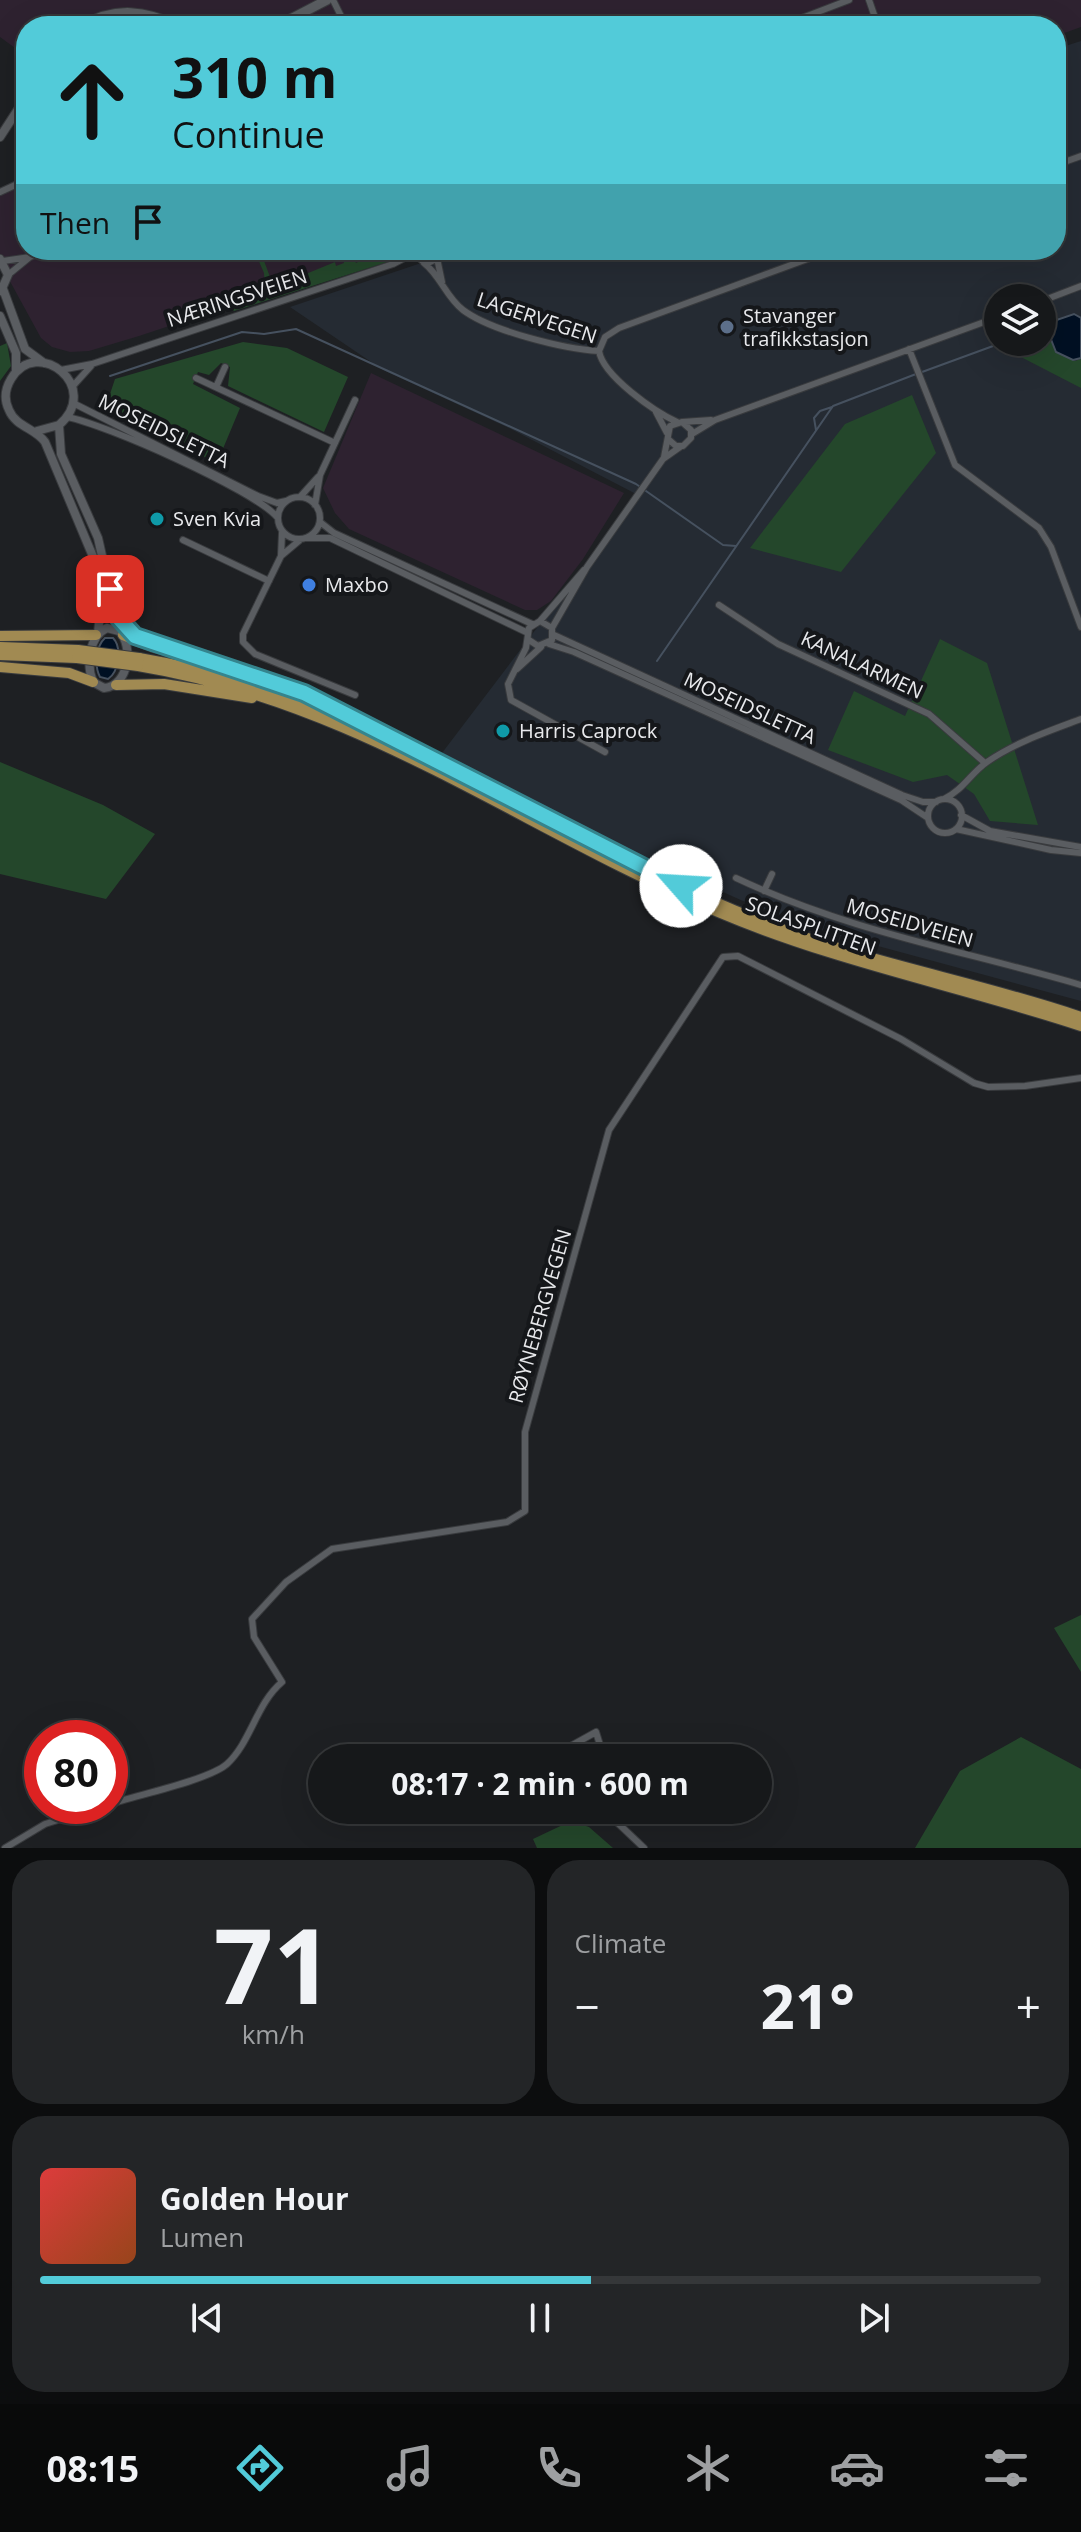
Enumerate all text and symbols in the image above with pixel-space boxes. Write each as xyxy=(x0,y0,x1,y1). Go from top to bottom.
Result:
text: 310 m xyxy=(172,38,338,114)
icon: ahead xyxy=(40,48,144,152)
text: Continue xyxy=(172,110,325,159)
icon: arrive xyxy=(126,200,170,244)
text: Then xyxy=(40,202,110,243)
street label: NÆRINGSVEIEN xyxy=(163,262,310,333)
map controls xyxy=(984,284,1056,356)
button: layers xyxy=(984,284,1056,356)
street label: LAGERVEGEN xyxy=(474,285,601,350)
place label: Stavanger trafikkstasjon xyxy=(743,302,869,352)
marker: Stavanger trafikkstasjon xyxy=(718,318,736,336)
street label: MOSEIDSLETTA xyxy=(94,387,235,474)
place label: Sven Kvia xyxy=(173,505,261,532)
marker: Sven Kvia xyxy=(148,510,166,528)
pin xyxy=(76,555,144,623)
icon: arrive xyxy=(88,567,132,611)
place label: Maxbo xyxy=(325,571,389,598)
marker: Maxbo xyxy=(300,576,318,594)
street label: KANALARMEN xyxy=(797,624,928,705)
street label: MOSEIDSLETTA xyxy=(680,665,821,750)
place label: Harris Caprock xyxy=(519,717,658,744)
marker: Harris Caprock xyxy=(494,722,512,740)
position arrow xyxy=(639,844,723,928)
street label: SOLASPLITTEN xyxy=(742,889,880,962)
street label: MOSEIDVEIEN xyxy=(844,892,977,953)
street label: RØYNEBERGVEGEN xyxy=(502,1226,577,1406)
speed limit sign: 80 xyxy=(24,1720,128,1824)
text: 08:17 · 2 min · 600 m xyxy=(391,1763,689,1804)
text: 71 xyxy=(214,1893,333,2034)
text: Climate xyxy=(575,1925,666,1961)
text: 21° xyxy=(761,1965,855,2047)
text: − xyxy=(575,1976,600,2036)
text: + xyxy=(1016,1976,1041,2036)
text: km/h xyxy=(242,2016,305,2052)
text: Golden Hour xyxy=(160,2178,349,2219)
text: Lumen xyxy=(160,2219,244,2255)
icon: previous xyxy=(185,2296,229,2340)
icon: pause xyxy=(518,2296,562,2340)
icon: next xyxy=(852,2296,896,2340)
icon: directions xyxy=(232,2440,288,2496)
icon: music xyxy=(382,2440,438,2496)
icon: phone xyxy=(531,2440,587,2496)
icon: climate xyxy=(680,2440,736,2496)
icon: car xyxy=(829,2440,885,2496)
icon: filters xyxy=(978,2440,1034,2496)
text: 08:15 xyxy=(47,2444,139,2493)

